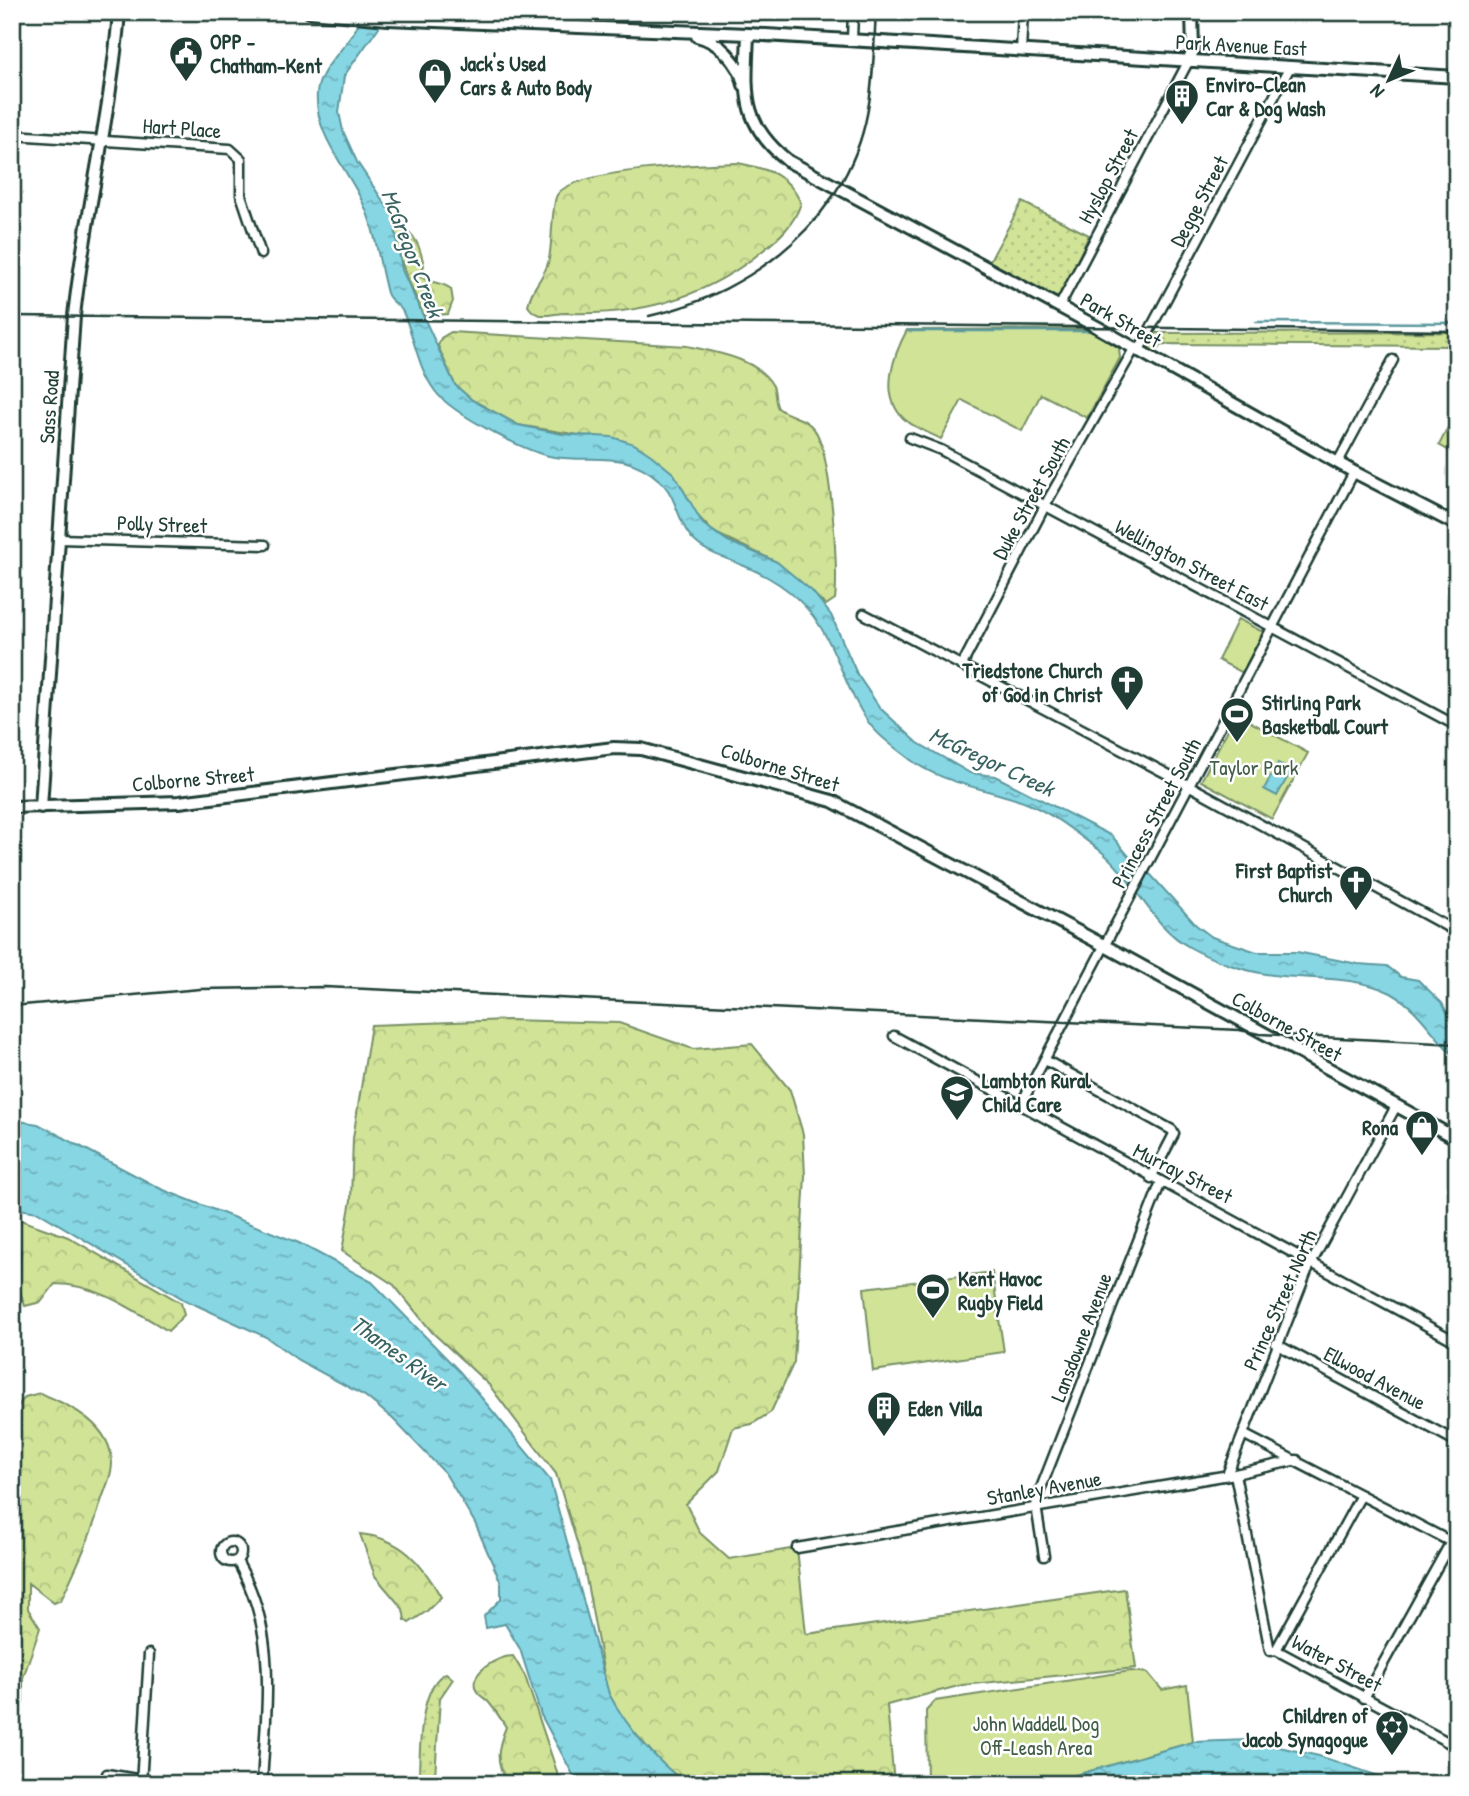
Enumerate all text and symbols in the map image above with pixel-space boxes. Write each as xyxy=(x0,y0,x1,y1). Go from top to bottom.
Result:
place label: OPP - Chatham-Kent xyxy=(210,27,322,80)
street label: Park Avenue East xyxy=(1175,27,1308,63)
public building icon: OPP - Chatham-Kent xyxy=(167,34,205,83)
north arrow xyxy=(1354,46,1424,116)
place label: Jack's Used Cars & Auto Body xyxy=(460,49,592,103)
shop icon: Jack's Used Cars & Auto Body xyxy=(416,56,454,105)
place label: Enviro-Clean Car & Dog Wash xyxy=(1206,70,1325,124)
building icon: Enviro-Clean Car & Dog Wash xyxy=(1163,77,1201,126)
text: N xyxy=(1364,79,1390,104)
street label: Hart Place xyxy=(142,111,222,145)
street label: Hyslop Street xyxy=(1071,123,1145,229)
street label: Degge Street xyxy=(1163,150,1235,252)
water label: McGregor Creek xyxy=(373,185,452,324)
street label: Park Street xyxy=(1075,285,1167,355)
street label: Sass Road xyxy=(32,369,66,445)
street label: Duke Street South xyxy=(985,431,1077,565)
street label: Polly Street xyxy=(116,508,208,540)
street label: Wellington Street East xyxy=(1110,512,1275,618)
place label: Triedstone Church of God in Christ xyxy=(962,656,1103,709)
church icon: Triedstone Church of God in Christ xyxy=(1108,663,1146,712)
place label: Stirling Park Basketball Court xyxy=(1262,688,1388,741)
sports icon: Stirling Park Basketball Court xyxy=(1218,695,1256,744)
water label: McGregor Creek xyxy=(924,719,1062,805)
street label: Princess Street South xyxy=(1104,733,1208,893)
street label: Colborne Street xyxy=(717,735,843,799)
park label: Taylor Park xyxy=(1209,753,1299,782)
street label: Colborne Street xyxy=(131,759,256,799)
place label: First Baptist Church xyxy=(1235,856,1333,909)
church icon: First Baptist Church xyxy=(1337,863,1375,912)
street label: Colborne Street xyxy=(1226,984,1348,1069)
place label: Lambton Rural Child Care xyxy=(982,1066,1091,1119)
school or university icon: Lambton Rural Child Care xyxy=(938,1073,976,1122)
shop icon: Rona xyxy=(1403,1108,1441,1157)
place label: Rona xyxy=(1362,1113,1399,1142)
street label: Murray Street xyxy=(1128,1136,1238,1211)
street label: Prince Street North xyxy=(1236,1225,1324,1375)
place label: Kent Havoc Rugby Field xyxy=(958,1264,1043,1318)
street label: Lansdowne Avenue xyxy=(1043,1268,1119,1406)
sports icon: Kent Havoc Rugby Field xyxy=(914,1271,952,1320)
water label: Thames River xyxy=(345,1308,456,1400)
street label: Ellwood Avenue xyxy=(1319,1339,1431,1417)
building icon: Eden Villa xyxy=(865,1389,903,1438)
place label: Eden Villa xyxy=(908,1394,983,1423)
street label: Stanley Avenue xyxy=(985,1464,1103,1512)
street label: Water Street xyxy=(1287,1627,1388,1699)
place label: Children of Jacob Synagogue xyxy=(1242,1701,1369,1755)
synagogue icon: Children of Jacob Synagogue xyxy=(1373,1708,1411,1757)
park label: John Waddell Dog Off-Leash Area xyxy=(973,1709,1099,1762)

